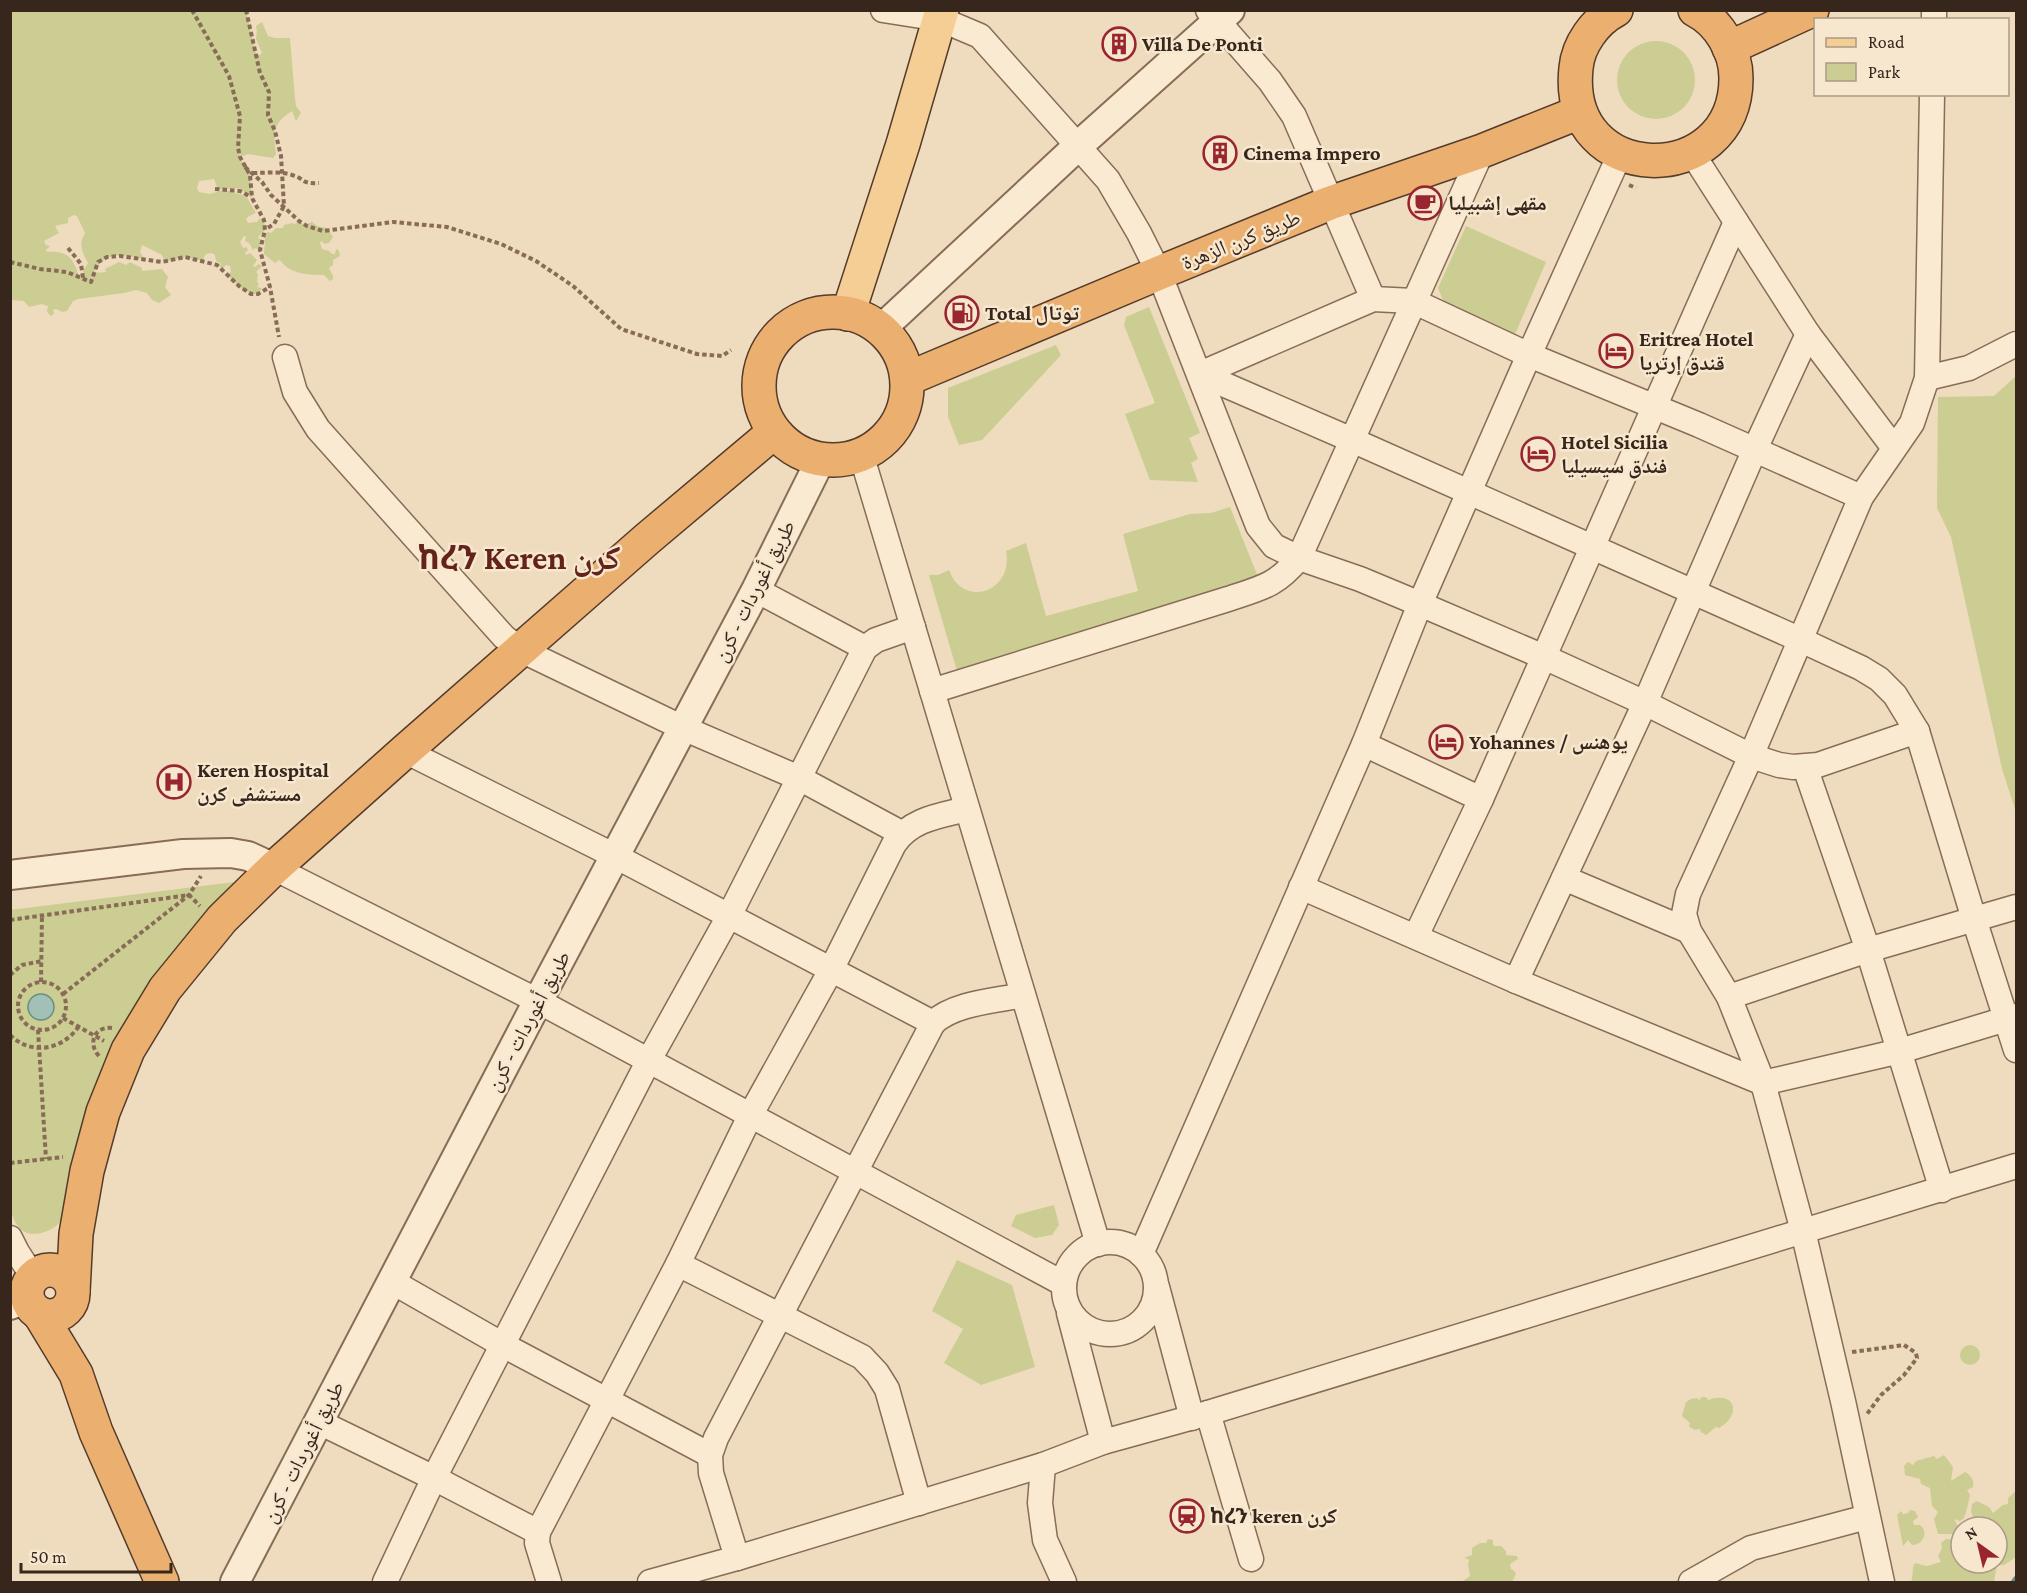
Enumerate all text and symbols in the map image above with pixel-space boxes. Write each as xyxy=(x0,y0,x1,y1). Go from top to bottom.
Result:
legend xyxy=(1814,18,2009,96)
building icon: Villa De Ponti xyxy=(1101,26,1137,62)
place label: Villa De Ponti xyxy=(1141,32,1263,56)
text: Road xyxy=(1868,32,1905,52)
text: Park xyxy=(1868,62,1900,82)
building icon: Cinema Impero xyxy=(1202,135,1238,171)
place label: Cinema Impero xyxy=(1243,141,1381,165)
cafe icon: مقهى إشبيليا xyxy=(1407,185,1443,221)
place label: مقهى إشبيليا xyxy=(1448,191,1547,216)
street label: طريق كرن الزهرة xyxy=(1178,205,1304,276)
fuel station icon: Total توتال xyxy=(944,295,980,331)
place label: Total توتال xyxy=(985,301,1079,326)
place label: Eritrea Hotel قندق إرتريا xyxy=(1639,327,1753,376)
hotel icon: Eritrea Hotel قندق إرتريا xyxy=(1598,333,1634,369)
place label: Hotel Sicilia فندق سيسيليا xyxy=(1561,430,1669,479)
hotel icon: Hotel Sicilia فندق سيسيليا xyxy=(1520,436,1556,472)
street label: طريق أغوردات - كرن xyxy=(707,516,801,666)
district label: ከረን Keren كرن xyxy=(418,539,621,577)
hotel icon: Yohannes / يوهنس xyxy=(1428,724,1464,760)
place label: Yohannes / يوهنس xyxy=(1469,730,1628,755)
place label: Keren Hospital مستشفى كرن xyxy=(197,758,329,807)
hospital icon: Keren Hospital مستشفى كرن xyxy=(156,764,192,800)
street label: طريق أغوردات - كرن xyxy=(480,946,576,1096)
street label: طريق أغوردات - كرن xyxy=(256,1377,350,1527)
station icon: ከረን keren كرن xyxy=(1169,1498,1205,1534)
place label: ከረን keren كرن xyxy=(1210,1504,1337,1528)
north arrow xyxy=(1949,1515,2009,1575)
text: N xyxy=(1962,1523,1980,1543)
scale bar xyxy=(21,1536,171,1574)
text: 50 m xyxy=(30,1547,67,1567)

